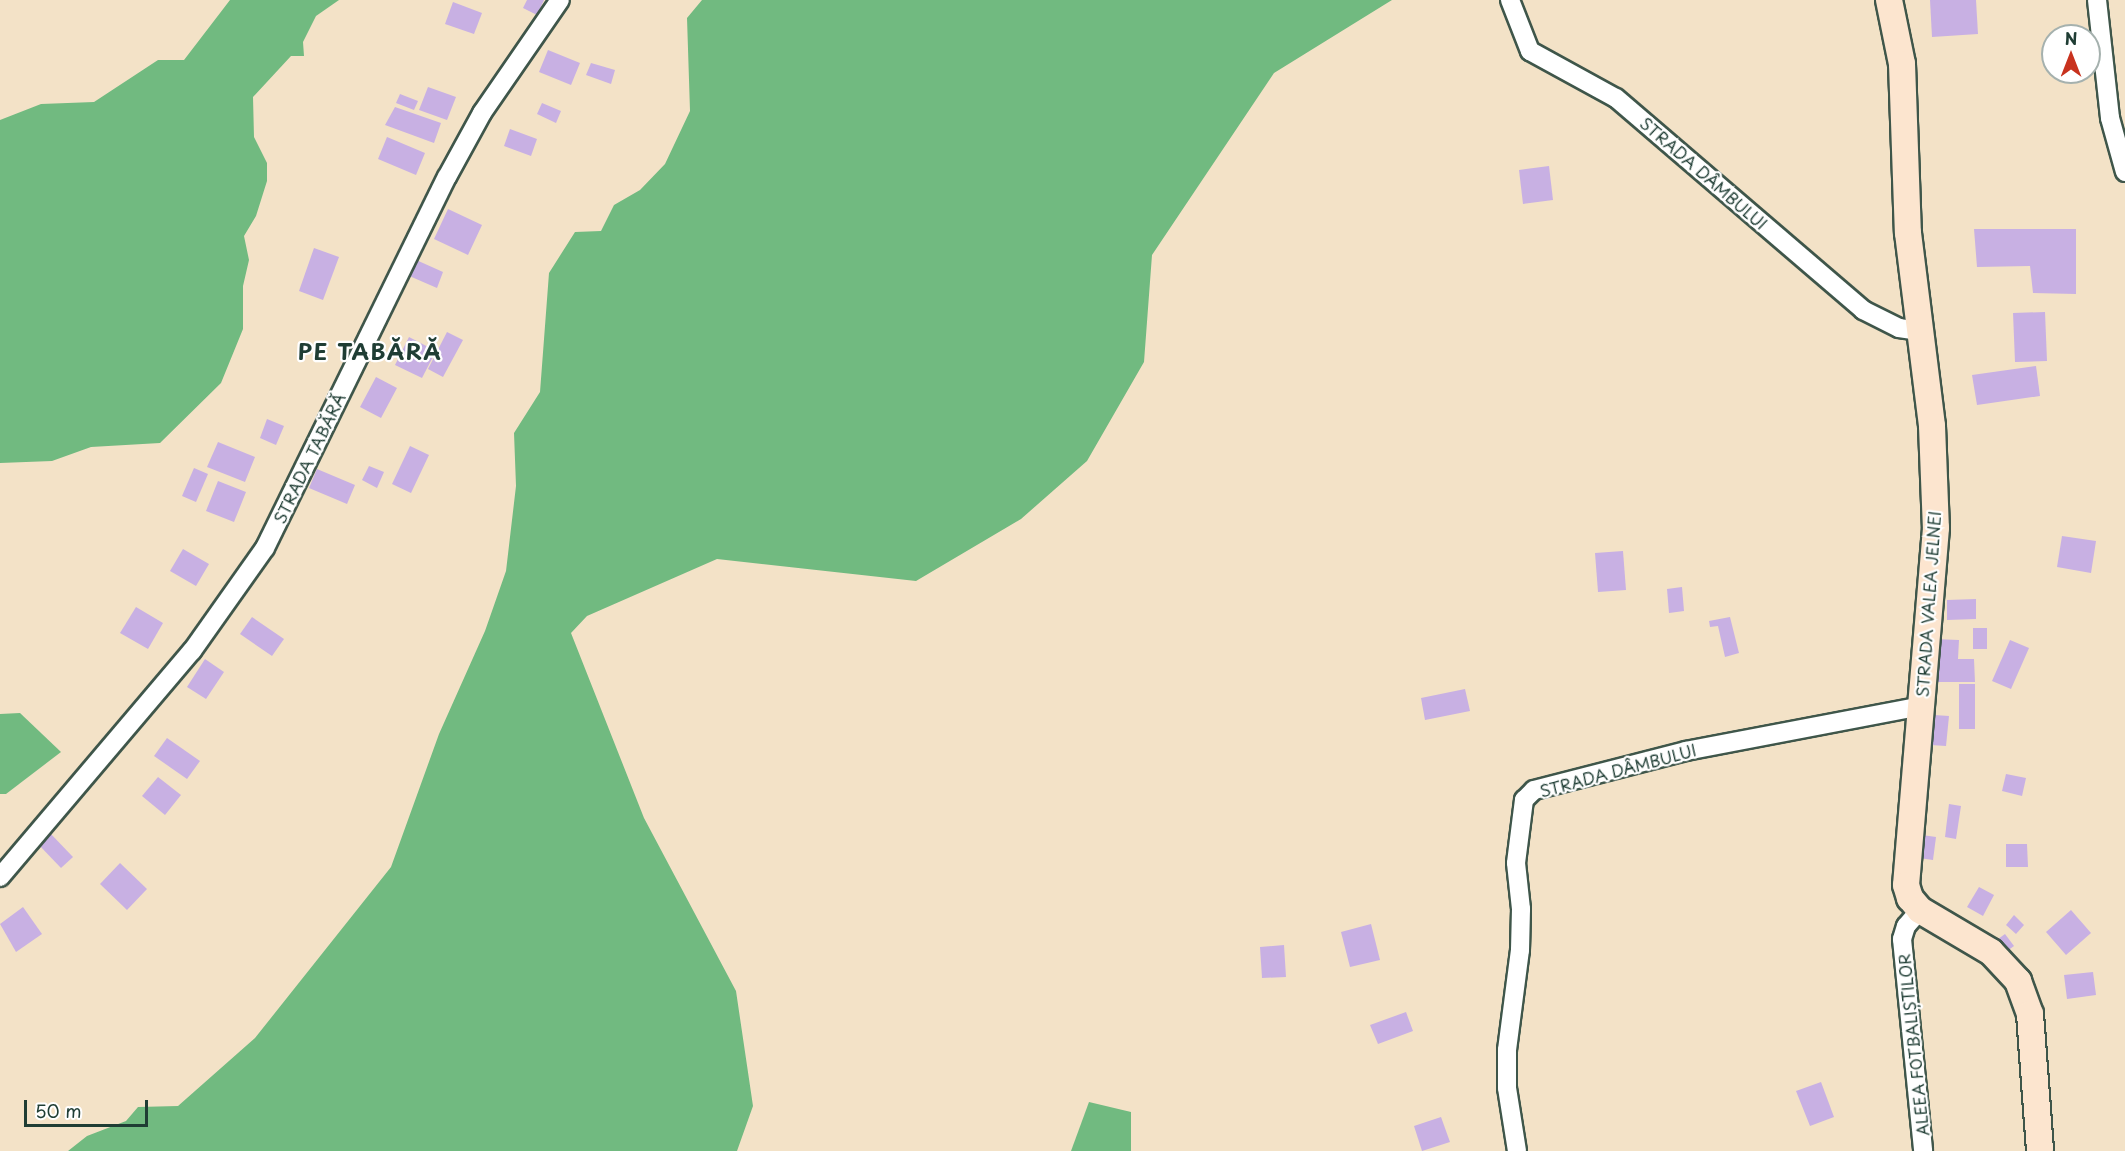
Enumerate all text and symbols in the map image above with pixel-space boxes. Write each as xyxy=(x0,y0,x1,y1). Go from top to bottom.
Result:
north arrow xyxy=(2041,24,2101,84)
text: N xyxy=(2065,26,2077,50)
street label: STRADA DÂMBULUI xyxy=(1636,112,1772,234)
district label: PE TABĂRĂ xyxy=(298,338,442,364)
street label: STRADA TABĂRĂ xyxy=(269,390,349,526)
street label: STRADA VALEA JELNEI xyxy=(1912,510,1944,698)
street label: STRADA DÂMBULUI xyxy=(1537,740,1699,800)
street label: ALEEA FOTBALIȘTILOR xyxy=(1894,952,1932,1138)
scale bar xyxy=(27,1088,152,1126)
text: 50 m xyxy=(35,1097,82,1124)

